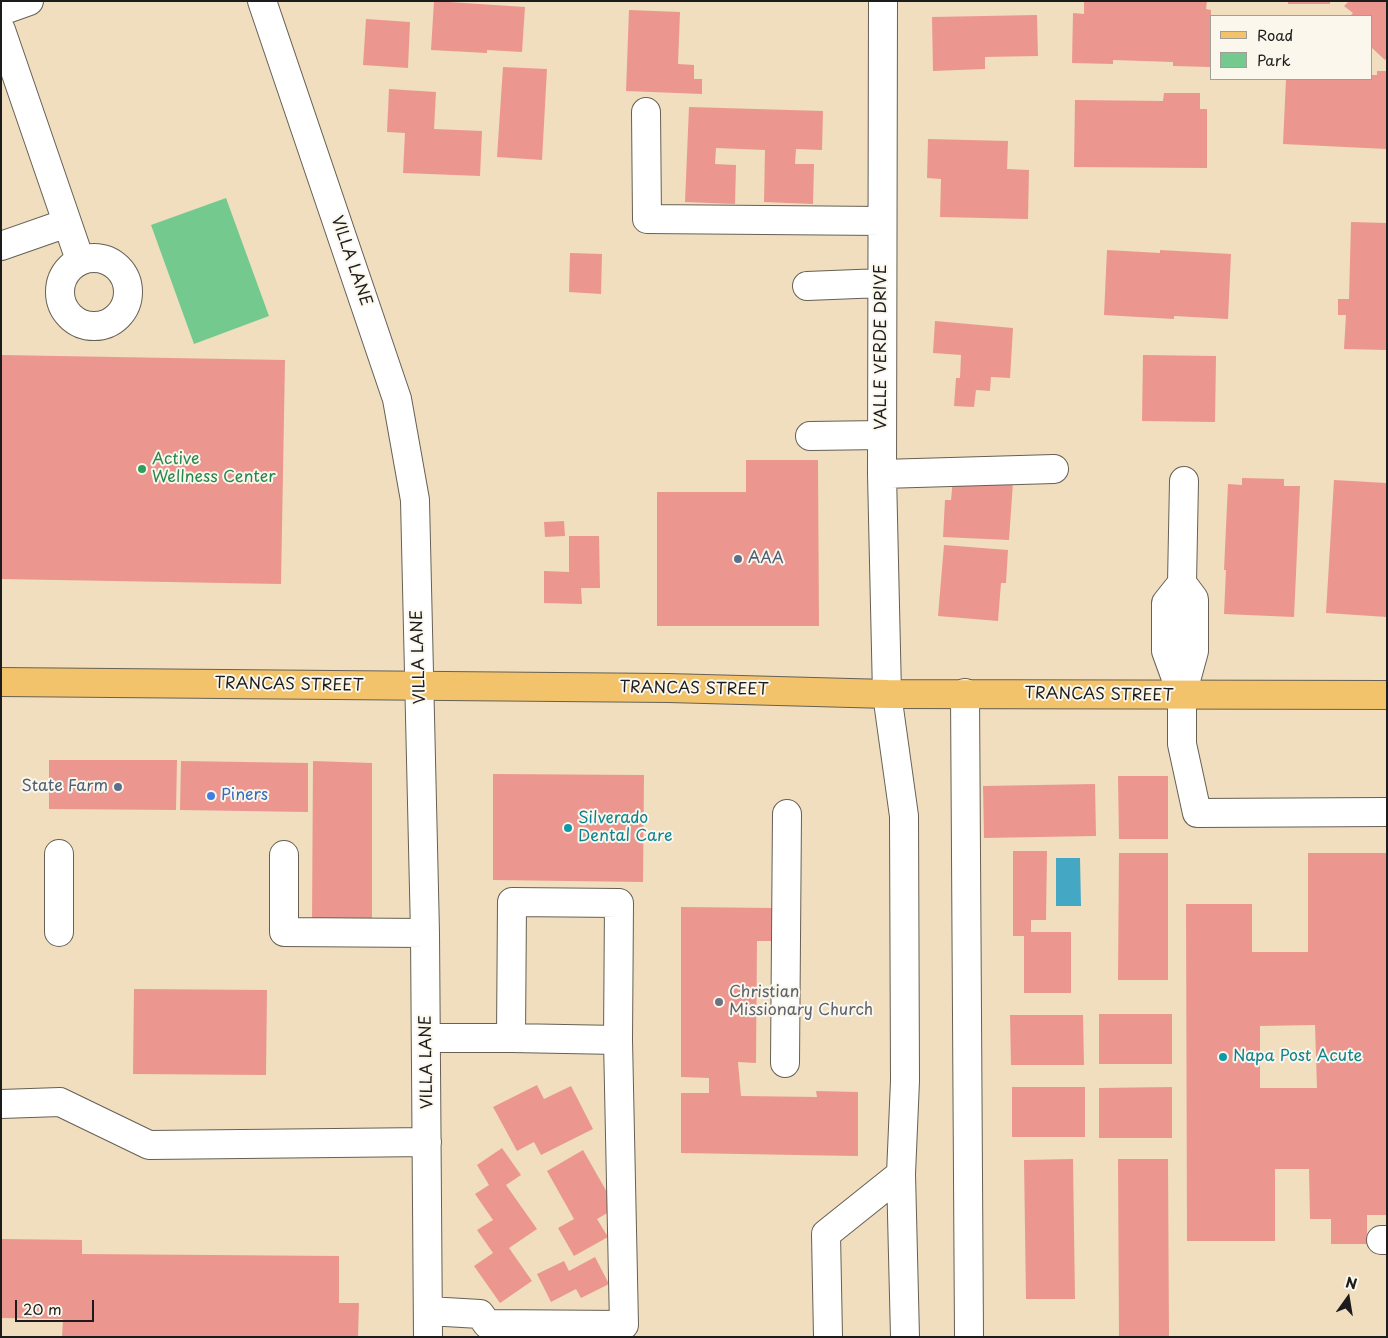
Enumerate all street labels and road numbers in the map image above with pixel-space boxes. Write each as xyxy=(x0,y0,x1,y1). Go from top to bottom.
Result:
street label: VILLA LANE xyxy=(327,213,375,309)
street label: VALLE VERDE DRIVE xyxy=(872,264,892,430)
street label: VILLA LANE xyxy=(408,610,430,704)
street label: TRANCAS STREET xyxy=(214,674,364,696)
street label: TRANCAS STREET xyxy=(619,678,769,700)
street label: TRANCAS STREET xyxy=(1024,684,1174,706)
street label: VILLA LANE xyxy=(417,1015,437,1109)

